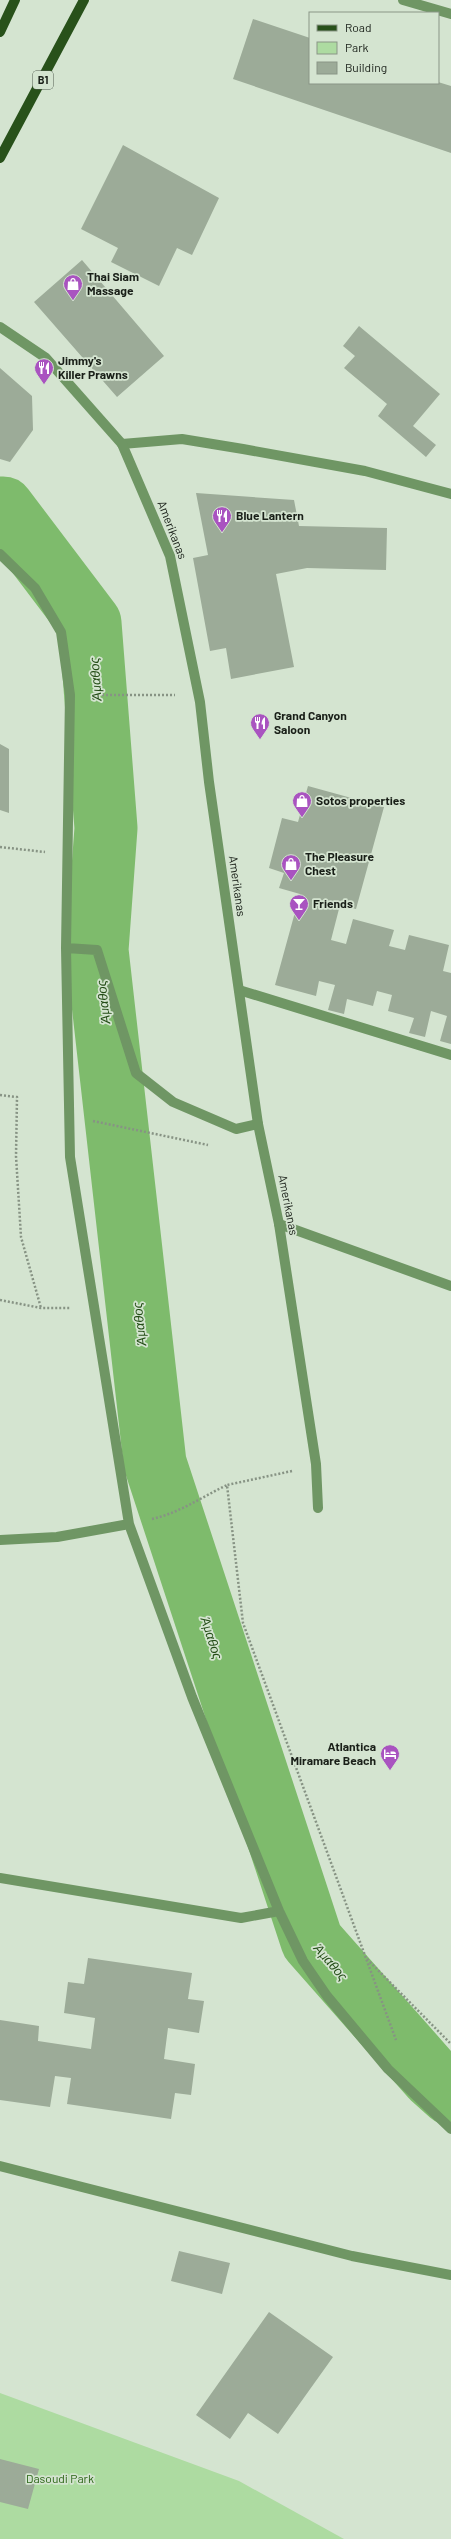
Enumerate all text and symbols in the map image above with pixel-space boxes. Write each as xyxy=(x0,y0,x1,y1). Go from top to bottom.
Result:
legend xyxy=(309,12,439,84)
text: Road xyxy=(345,20,372,34)
text: Park xyxy=(345,40,369,54)
text: Building xyxy=(345,60,387,74)
road number: B1 xyxy=(33,71,53,89)
place label: Thai Siam Massage xyxy=(87,269,139,297)
shop icon: Thai Siam Massage xyxy=(62,273,84,301)
place label: Jimmy's Killer Prawns xyxy=(58,353,128,381)
restaurant icon: Jimmy's Killer Prawns xyxy=(33,357,55,385)
street label: Amerikanas xyxy=(155,498,191,561)
restaurant icon: Blue Lantern xyxy=(211,505,233,533)
place label: Blue Lantern xyxy=(236,508,304,522)
water label: Άμαθος xyxy=(85,656,105,702)
place label: Grand Canyon Saloon xyxy=(274,708,347,736)
restaurant icon: Grand Canyon Saloon xyxy=(249,712,271,740)
shop icon: Sotos properties xyxy=(291,790,313,818)
place label: Sotos properties xyxy=(316,793,405,807)
place label: The Pleasure Chest xyxy=(305,849,374,877)
shop icon: The Pleasure Chest xyxy=(280,853,302,881)
street label: Amerikanas xyxy=(227,855,249,917)
bar icon: Friends xyxy=(288,893,310,921)
place label: Friends xyxy=(313,896,353,910)
water label: Άμαθος xyxy=(93,979,113,1026)
street label: Amerikanas xyxy=(276,1173,302,1236)
water label: Άμαθος xyxy=(129,1301,149,1348)
water label: Άμαθος xyxy=(197,1614,227,1662)
place label: Atlantica Miramare Beach xyxy=(290,1739,376,1767)
hotel icon: Atlantica Miramare Beach xyxy=(379,1743,401,1771)
water label: Άμαθος xyxy=(310,1940,352,1984)
park label: Dasoudi Park xyxy=(26,2471,94,2485)

